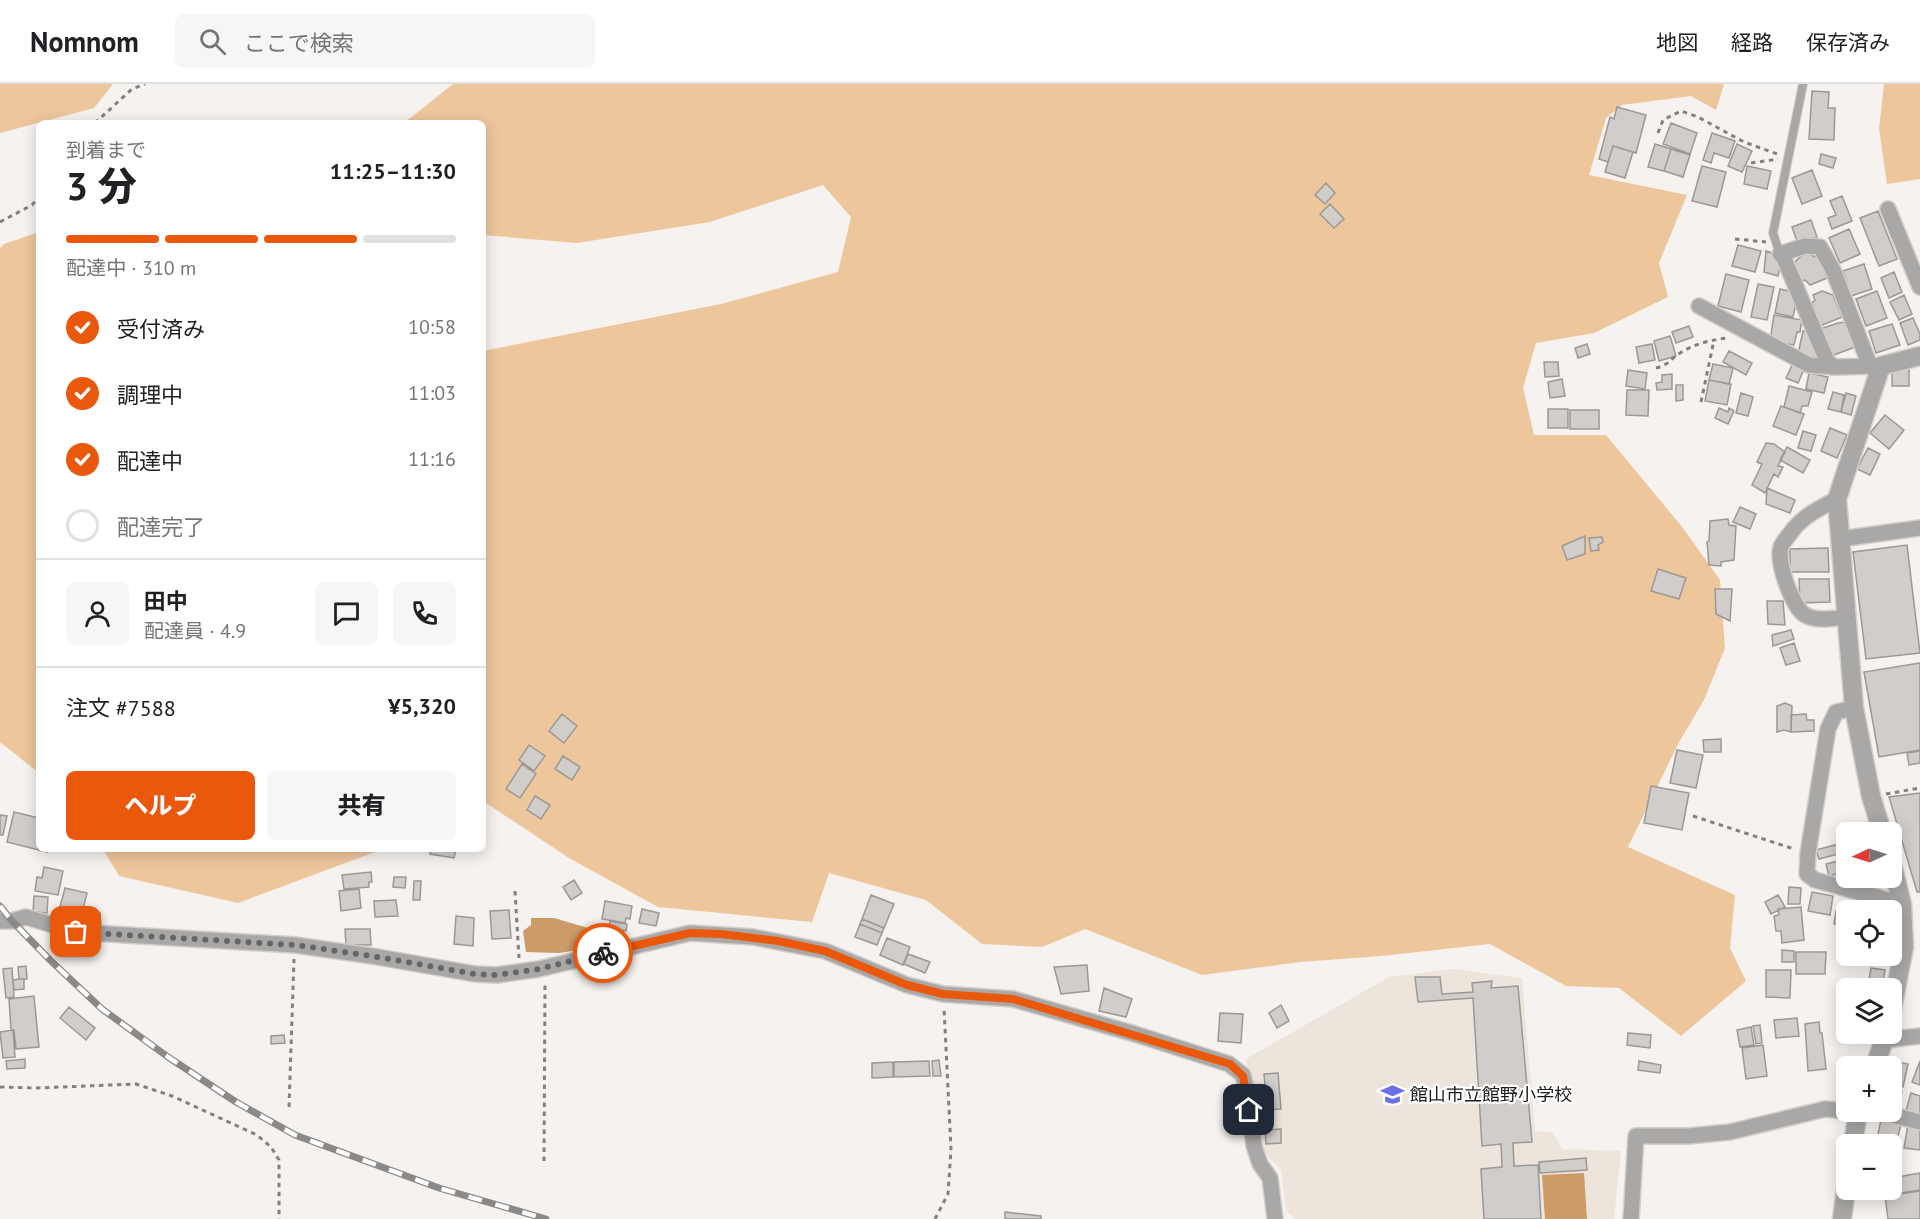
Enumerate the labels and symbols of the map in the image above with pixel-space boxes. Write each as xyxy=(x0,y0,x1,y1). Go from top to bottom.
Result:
north arrow xyxy=(1836,822,1902,888)
pin xyxy=(50,906,101,957)
courier xyxy=(573,923,633,983)
school or university icon: 館山市立館野小学校 xyxy=(1379,1082,1405,1108)
place label: 館山市立館野小学校 xyxy=(1410,1083,1572,1106)
pin xyxy=(1223,1084,1274,1135)

